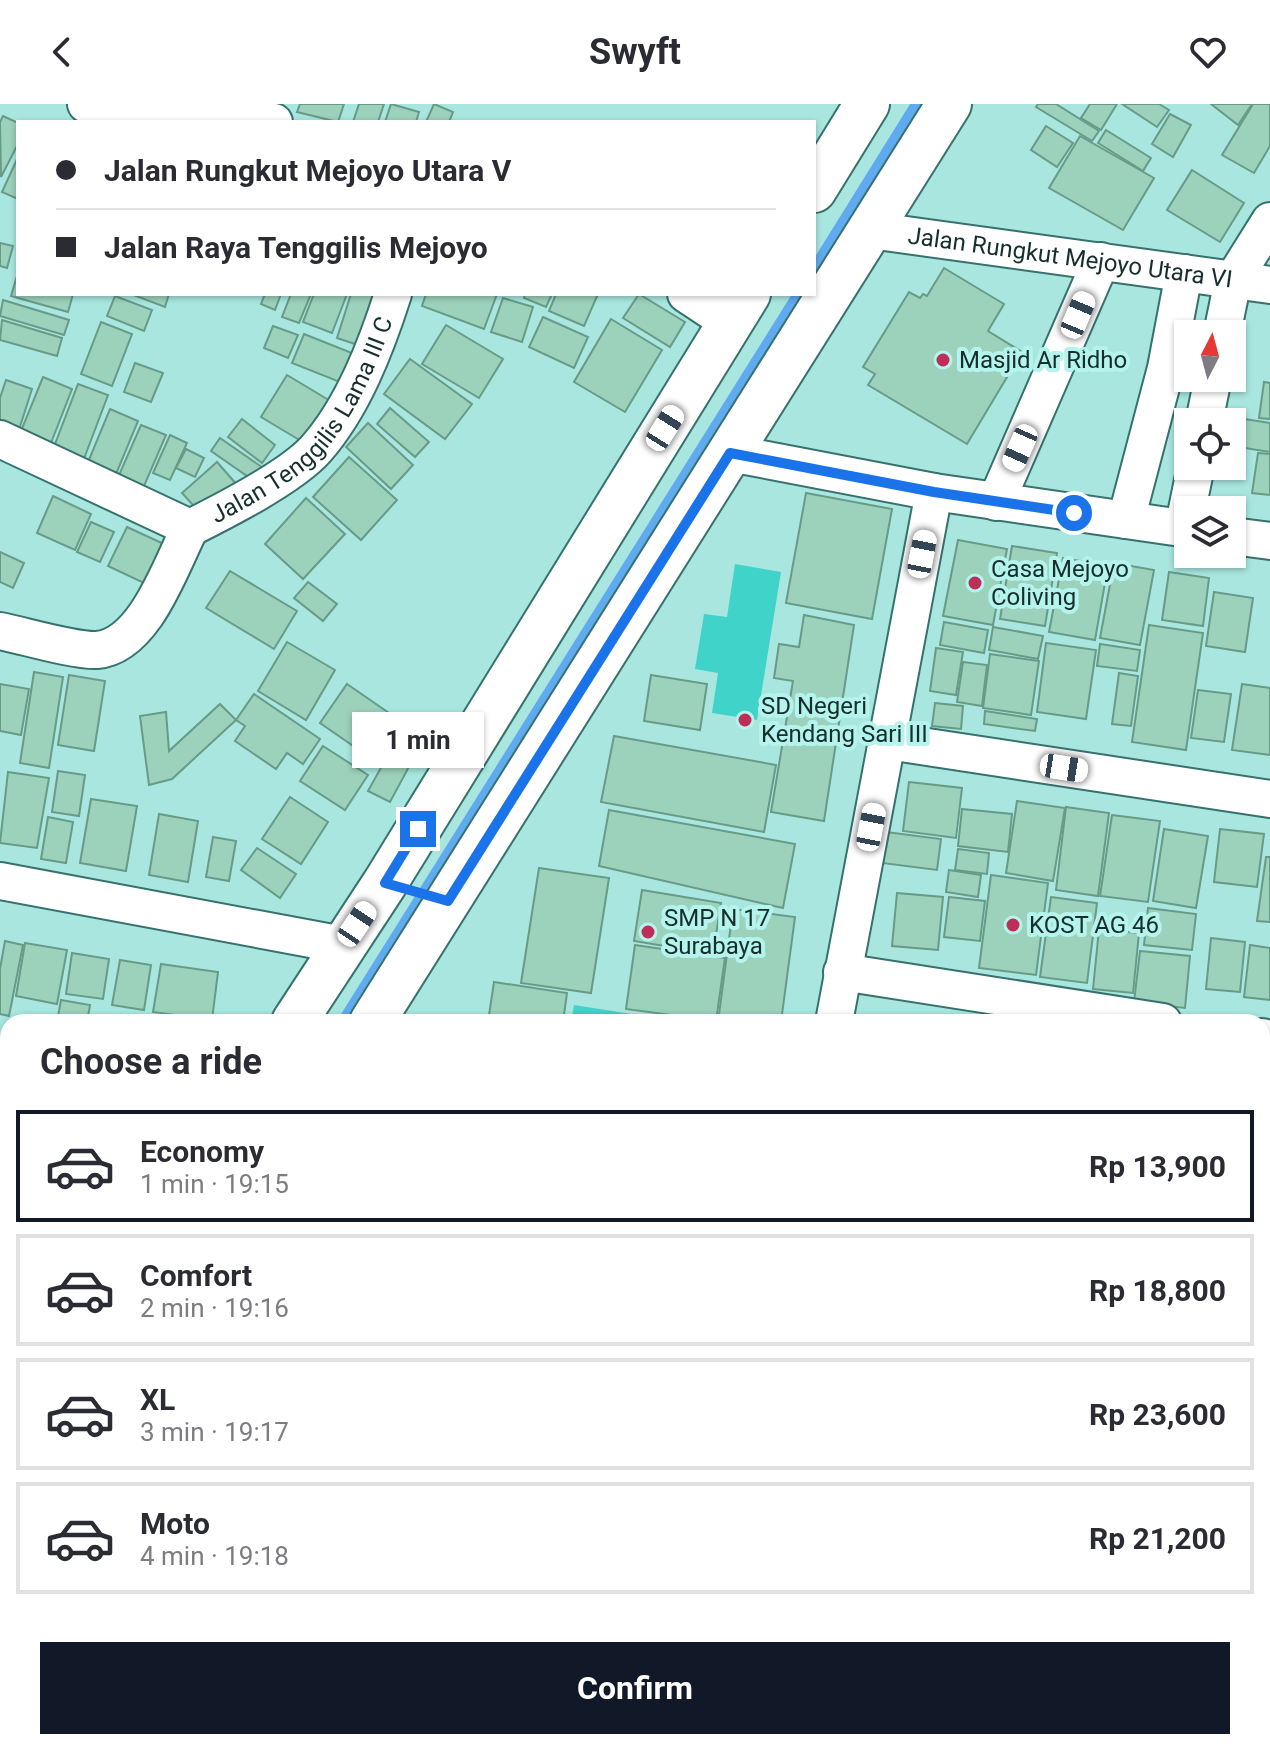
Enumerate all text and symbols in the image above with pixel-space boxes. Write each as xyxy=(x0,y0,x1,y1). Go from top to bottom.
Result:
icon: back xyxy=(40,30,84,74)
icon: heart xyxy=(1186,30,1230,74)
text: Swyft xyxy=(589,31,681,73)
text: Jalan Rungkut Mejoyo Utara V xyxy=(104,153,511,188)
street label: Jalan Rungkut Mejoyo Utara VI xyxy=(906,221,1234,294)
text: Jalan Raya Tenggilis Mejoyo xyxy=(104,230,488,265)
car xyxy=(1058,288,1098,342)
street label: Jalan Tenggilis Lama III C xyxy=(206,313,398,529)
north arrow xyxy=(1174,320,1246,392)
map controls xyxy=(1174,320,1246,568)
place label: Masjid Ar Ridho xyxy=(959,346,1127,374)
marker: Masjid Ar Ridho xyxy=(934,351,952,369)
car xyxy=(642,401,688,455)
button: locate xyxy=(1174,408,1246,480)
car xyxy=(999,421,1041,475)
route start xyxy=(1056,495,1092,531)
button: layers xyxy=(1174,496,1246,568)
car xyxy=(906,528,938,580)
place label: Casa Mejoyo Coliving xyxy=(991,555,1129,611)
marker: Casa Mejoyo Coliving xyxy=(966,574,984,592)
place label: SD Negeri Kendang Sari III xyxy=(761,692,928,748)
marker: SD Negeri Kendang Sari III xyxy=(736,711,754,729)
callout: 1 min xyxy=(352,713,484,769)
text: 1 min xyxy=(385,725,451,755)
car xyxy=(1038,752,1090,784)
car xyxy=(855,801,887,853)
route end xyxy=(400,811,436,847)
car xyxy=(334,897,380,951)
place label: SMP N 17 Surabaya xyxy=(664,904,770,960)
place label: KOST AG 46 xyxy=(1029,911,1159,939)
marker: KOST AG 46 xyxy=(1004,916,1022,934)
marker: SMP N 17 Surabaya xyxy=(639,923,657,941)
text: Choose a ride xyxy=(40,1041,262,1083)
icon: car xyxy=(44,1130,116,1202)
text: Economy xyxy=(140,1134,264,1169)
text: Rp 13,900 xyxy=(1089,1149,1226,1184)
text: 1 min · 19:15 xyxy=(140,1169,289,1199)
icon: car xyxy=(44,1254,116,1326)
text: Comfort xyxy=(140,1258,252,1293)
text: Rp 18,800 xyxy=(1089,1273,1226,1308)
text: 2 min · 19:16 xyxy=(140,1293,289,1323)
icon: car xyxy=(44,1378,116,1450)
text: XL xyxy=(140,1382,175,1417)
text: Rp 23,600 xyxy=(1089,1397,1226,1432)
text: 3 min · 19:17 xyxy=(140,1417,289,1447)
icon: car xyxy=(44,1502,116,1574)
text: Moto xyxy=(140,1506,210,1541)
text: Rp 21,200 xyxy=(1089,1521,1226,1556)
text: 4 min · 19:18 xyxy=(140,1541,289,1571)
button: Confirm xyxy=(40,1642,1230,1734)

